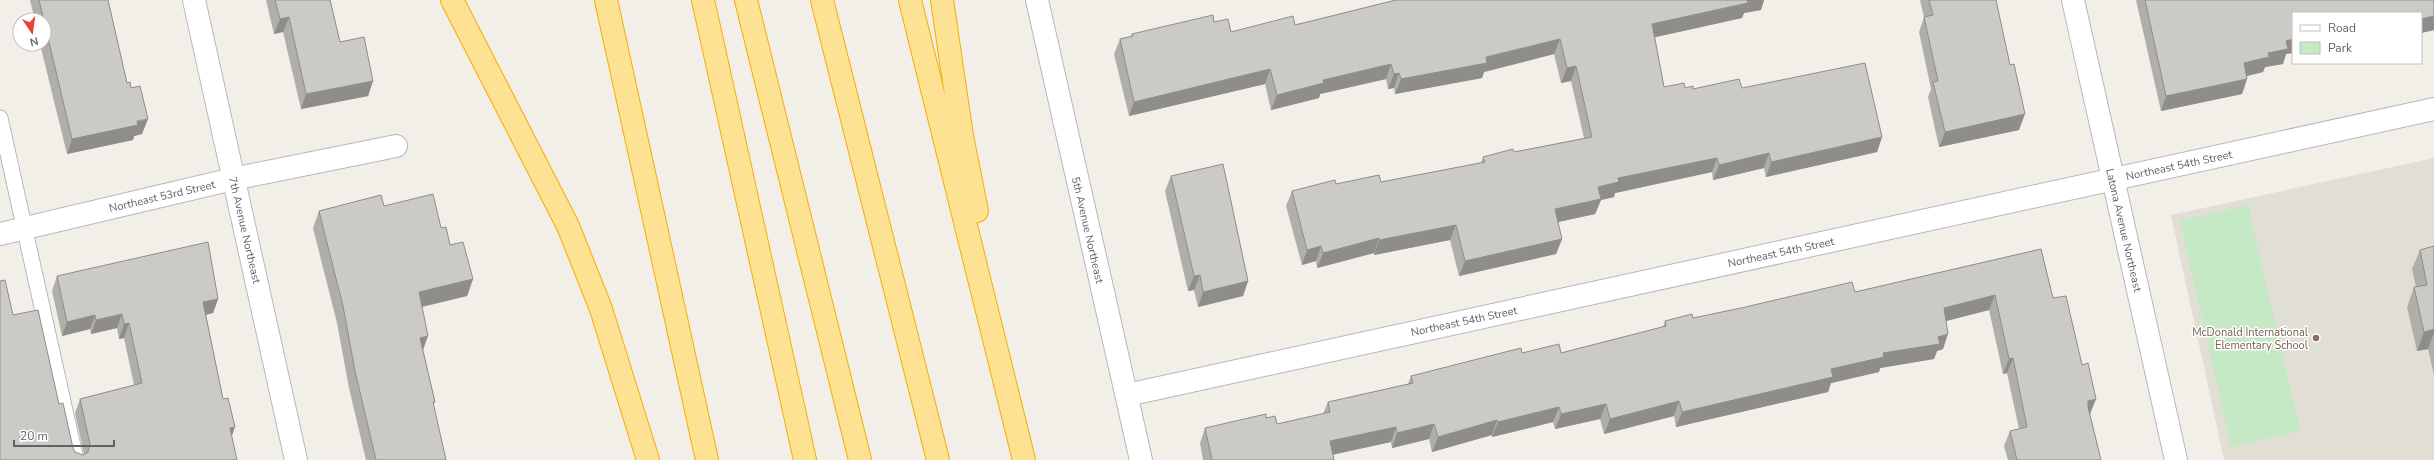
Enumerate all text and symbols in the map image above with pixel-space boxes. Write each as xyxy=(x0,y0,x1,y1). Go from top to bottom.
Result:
north arrow xyxy=(12,12,52,52)
legend xyxy=(2292,12,2422,64)
text: Road xyxy=(2328,20,2356,36)
text: N xyxy=(28,33,40,49)
text: Park xyxy=(2328,40,2353,56)
street label: Northeast 54th Street xyxy=(2125,147,2234,184)
street label: Latona Avenue Northeast xyxy=(2102,167,2145,293)
street label: 7th Avenue Northeast xyxy=(225,175,264,285)
street label: 5th Avenue Northeast xyxy=(1068,175,1107,285)
street label: Northeast 53rd Street xyxy=(108,177,217,216)
street label: Northeast 54th Street xyxy=(1727,234,1836,271)
street label: Northeast 54th Street xyxy=(1410,303,1519,340)
place label: McDonald International Elementary School xyxy=(2192,325,2309,353)
marker: McDonald International Elementary School xyxy=(2311,333,2321,343)
scale bar xyxy=(14,422,114,448)
text: 20 m xyxy=(20,428,48,444)

